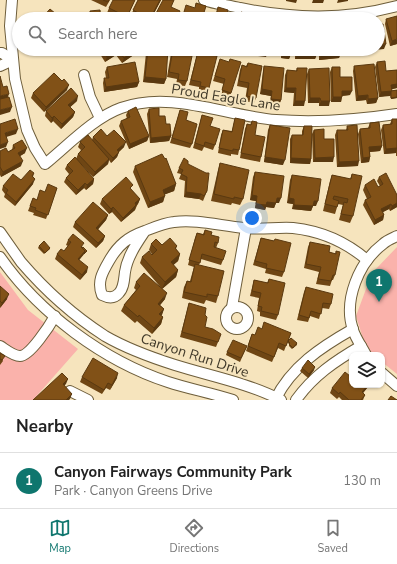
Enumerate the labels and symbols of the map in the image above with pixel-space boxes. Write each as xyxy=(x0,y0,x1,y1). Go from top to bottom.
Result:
street label: Proud Eagle Lane xyxy=(170,79,282,116)
your location xyxy=(242,208,262,228)
pin: 1 xyxy=(366,269,392,302)
street label: Canyon Run Drive xyxy=(138,329,251,382)

